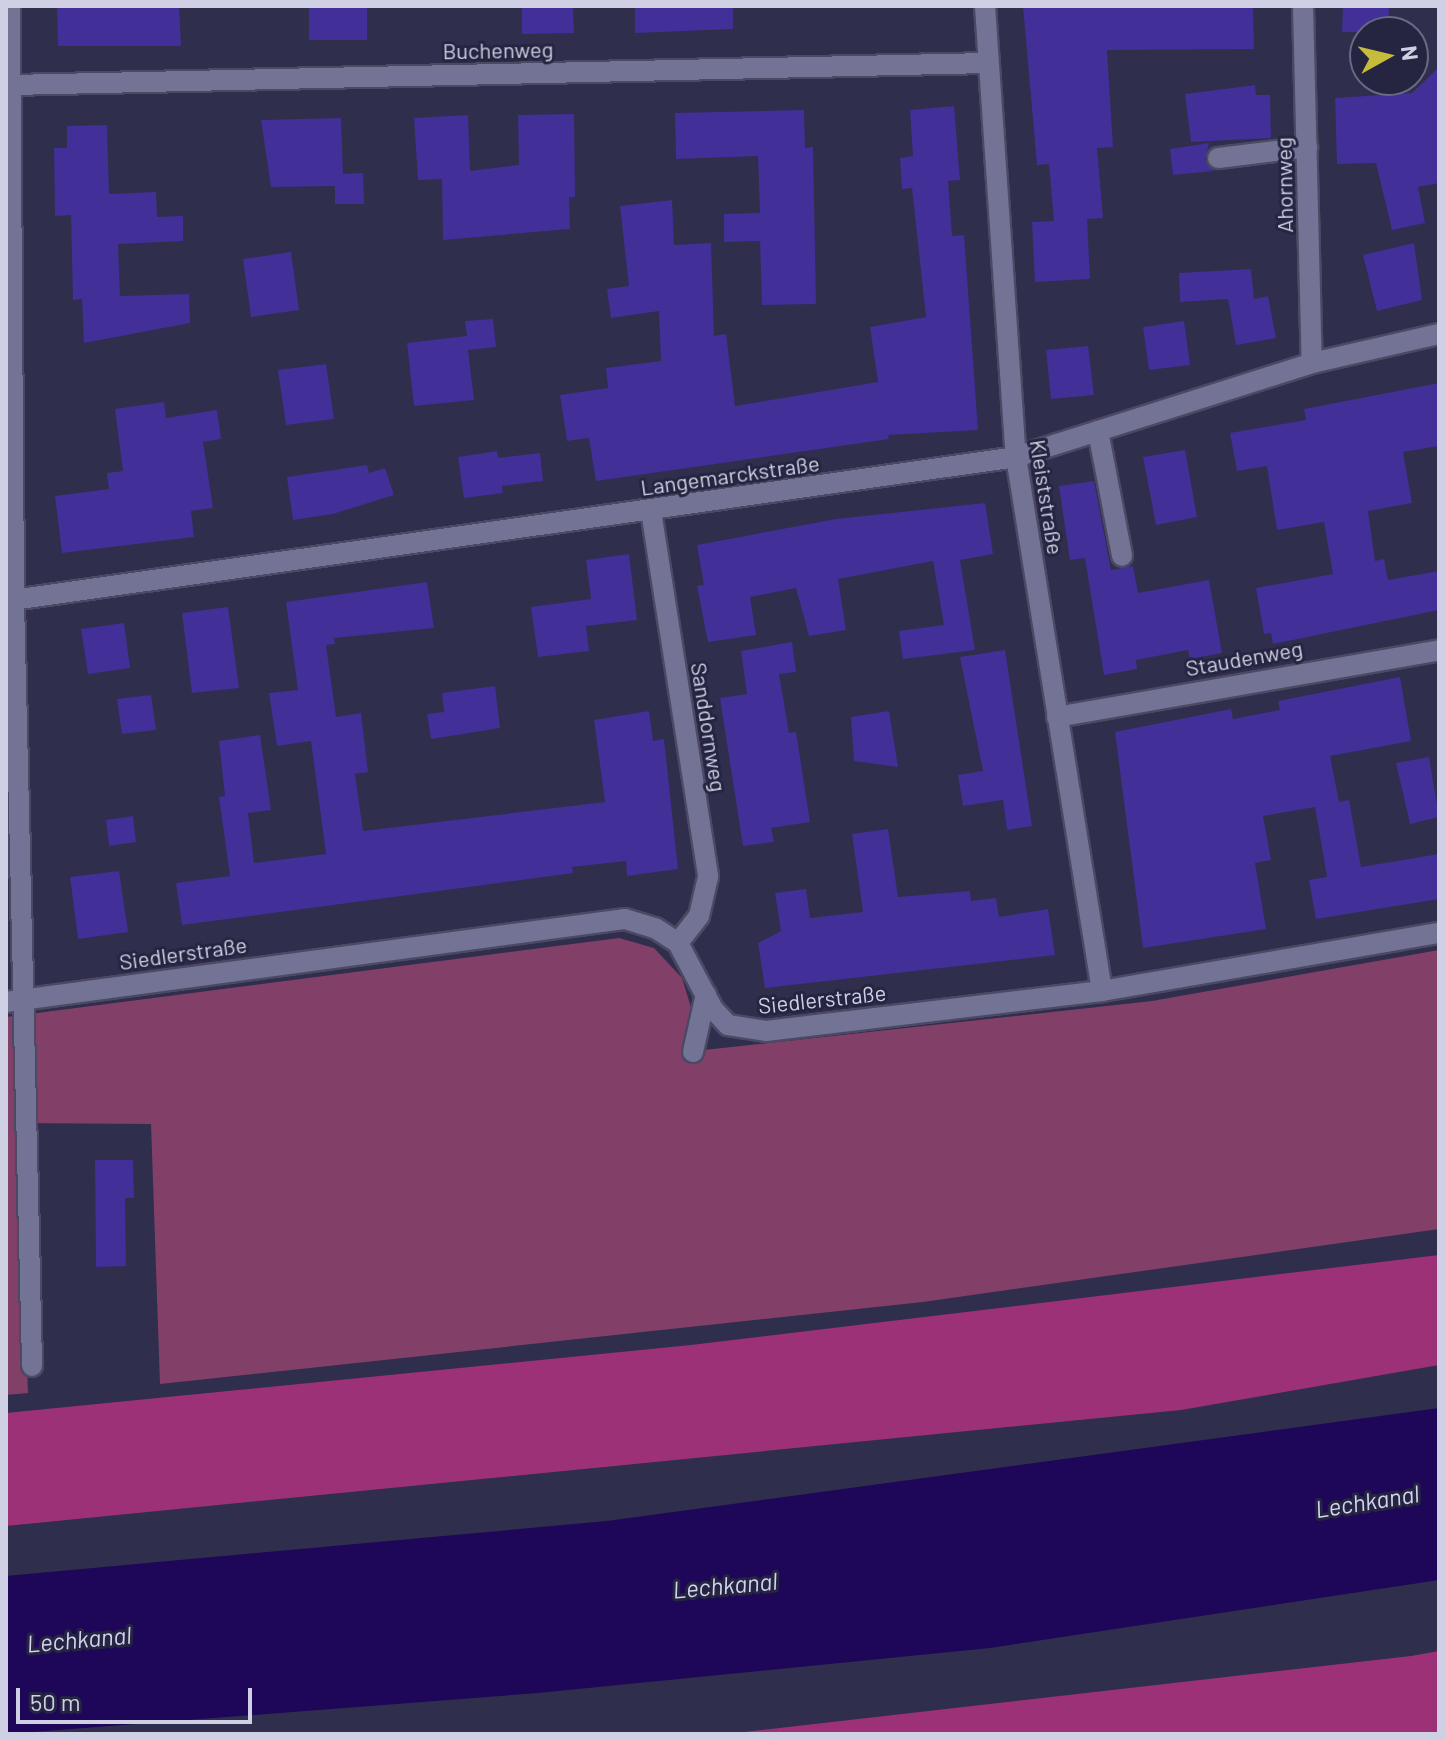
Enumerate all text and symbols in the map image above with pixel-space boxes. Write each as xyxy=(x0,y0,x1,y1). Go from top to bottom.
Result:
north arrow xyxy=(1349,16,1429,96)
street label: Buchenweg xyxy=(442,36,554,64)
text: N xyxy=(1397,44,1425,62)
street label: Ahornweg xyxy=(1270,137,1298,233)
street label: Kleiststraße xyxy=(1025,438,1069,556)
street label: Langemarckstraße xyxy=(639,449,821,501)
street label: Staudenweg xyxy=(1183,635,1305,681)
street label: Sanddornweg xyxy=(686,661,732,793)
street label: Siedlerstraße xyxy=(117,931,249,975)
street label: Siedlerstraße xyxy=(757,979,887,1019)
water label: Lechkanal xyxy=(1313,1479,1421,1523)
water label: Lechkanal xyxy=(672,1566,778,1604)
water label: Lechkanal xyxy=(26,1620,132,1658)
scale bar xyxy=(20,1672,256,1722)
text: 50 m xyxy=(30,1687,81,1716)

